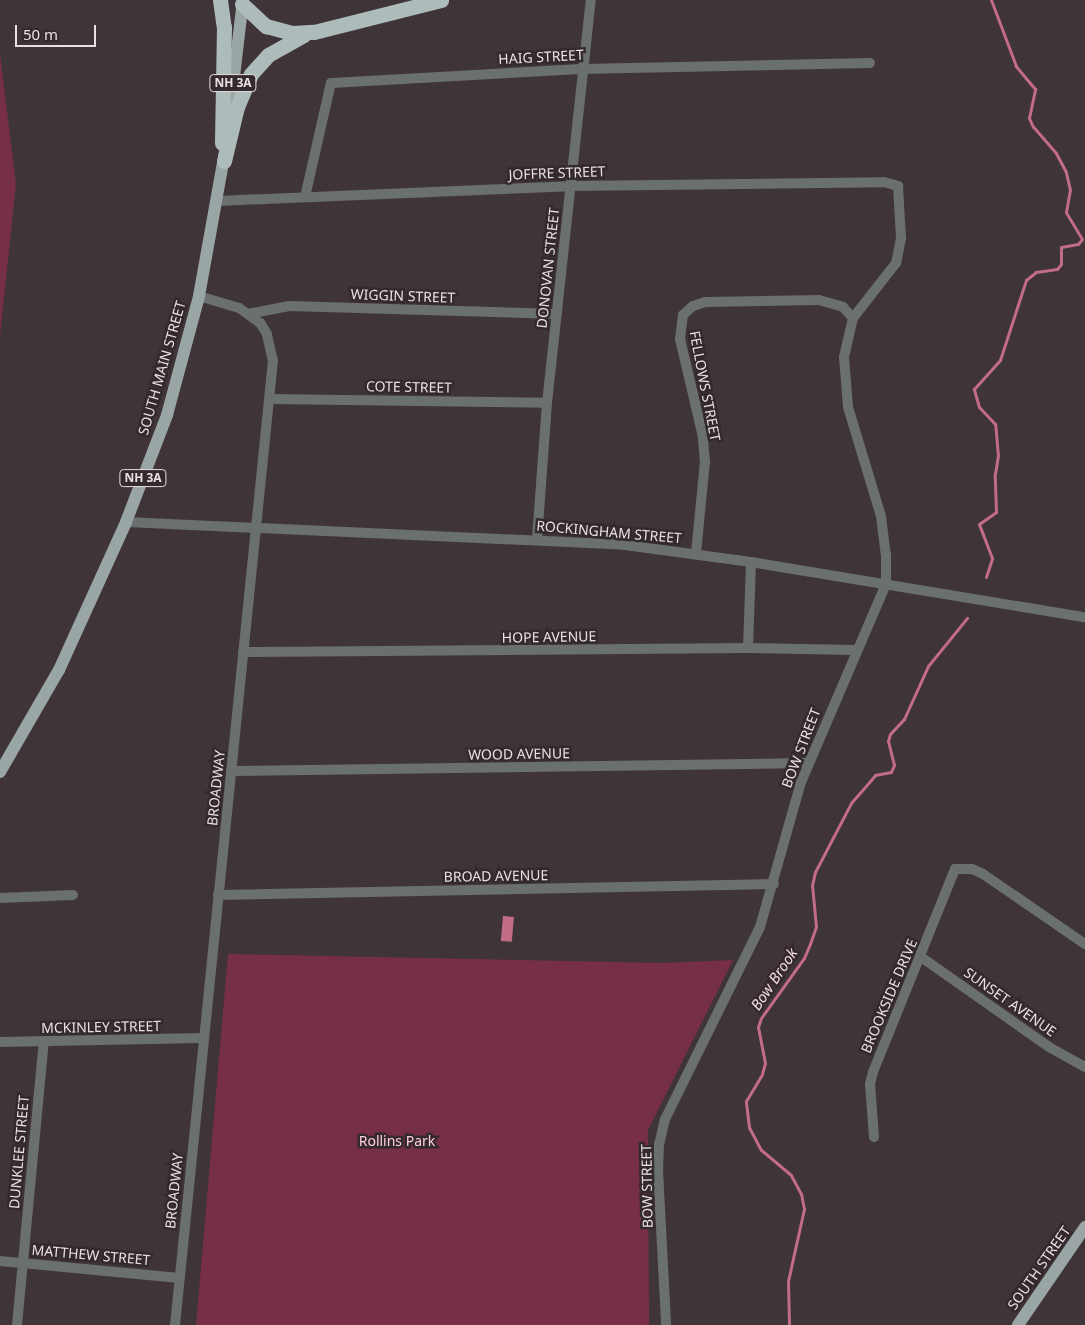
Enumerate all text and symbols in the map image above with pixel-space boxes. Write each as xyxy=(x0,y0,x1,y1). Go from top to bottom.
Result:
scale bar xyxy=(18,15,99,47)
text: 50 m xyxy=(23,24,58,44)
street label: HAIG STREET xyxy=(498,46,584,68)
road number: NH 3A xyxy=(209,74,257,92)
street label: JOFFRE STREET xyxy=(508,163,606,183)
street label: DONOVAN STREET xyxy=(533,207,563,329)
street label: WIGGIN STREET xyxy=(350,286,456,306)
street label: SOUTH MAIN STREET xyxy=(135,299,189,437)
street label: FELLOWS STREET xyxy=(686,329,724,443)
street label: COTE STREET xyxy=(366,378,452,396)
road number: NH 3A xyxy=(119,468,167,488)
street label: ROCKINGHAM STREET xyxy=(536,517,682,547)
street label: HOPE AVENUE xyxy=(502,628,596,646)
street label: BOW STREET xyxy=(778,706,824,790)
street label: WOOD AVENUE xyxy=(468,745,570,763)
street label: BROADWAY xyxy=(204,749,228,827)
street label: BROAD AVENUE xyxy=(444,867,548,885)
street label: BROOKSIDE DRIVE xyxy=(857,936,921,1056)
water label: Bow Brook xyxy=(747,945,801,1013)
street label: SUNSET AVENUE xyxy=(961,964,1059,1040)
street label: MCKINLEY STREET xyxy=(41,1018,161,1036)
street label: DUNKLEE STREET xyxy=(6,1095,32,1209)
park label: Rollins Park xyxy=(359,1133,435,1149)
street label: BOW STREET xyxy=(638,1144,656,1228)
street label: BROADWAY xyxy=(162,1152,186,1230)
street label: SOUTH STREET xyxy=(1004,1223,1074,1313)
street label: MATTHEW STREET xyxy=(31,1241,151,1269)

